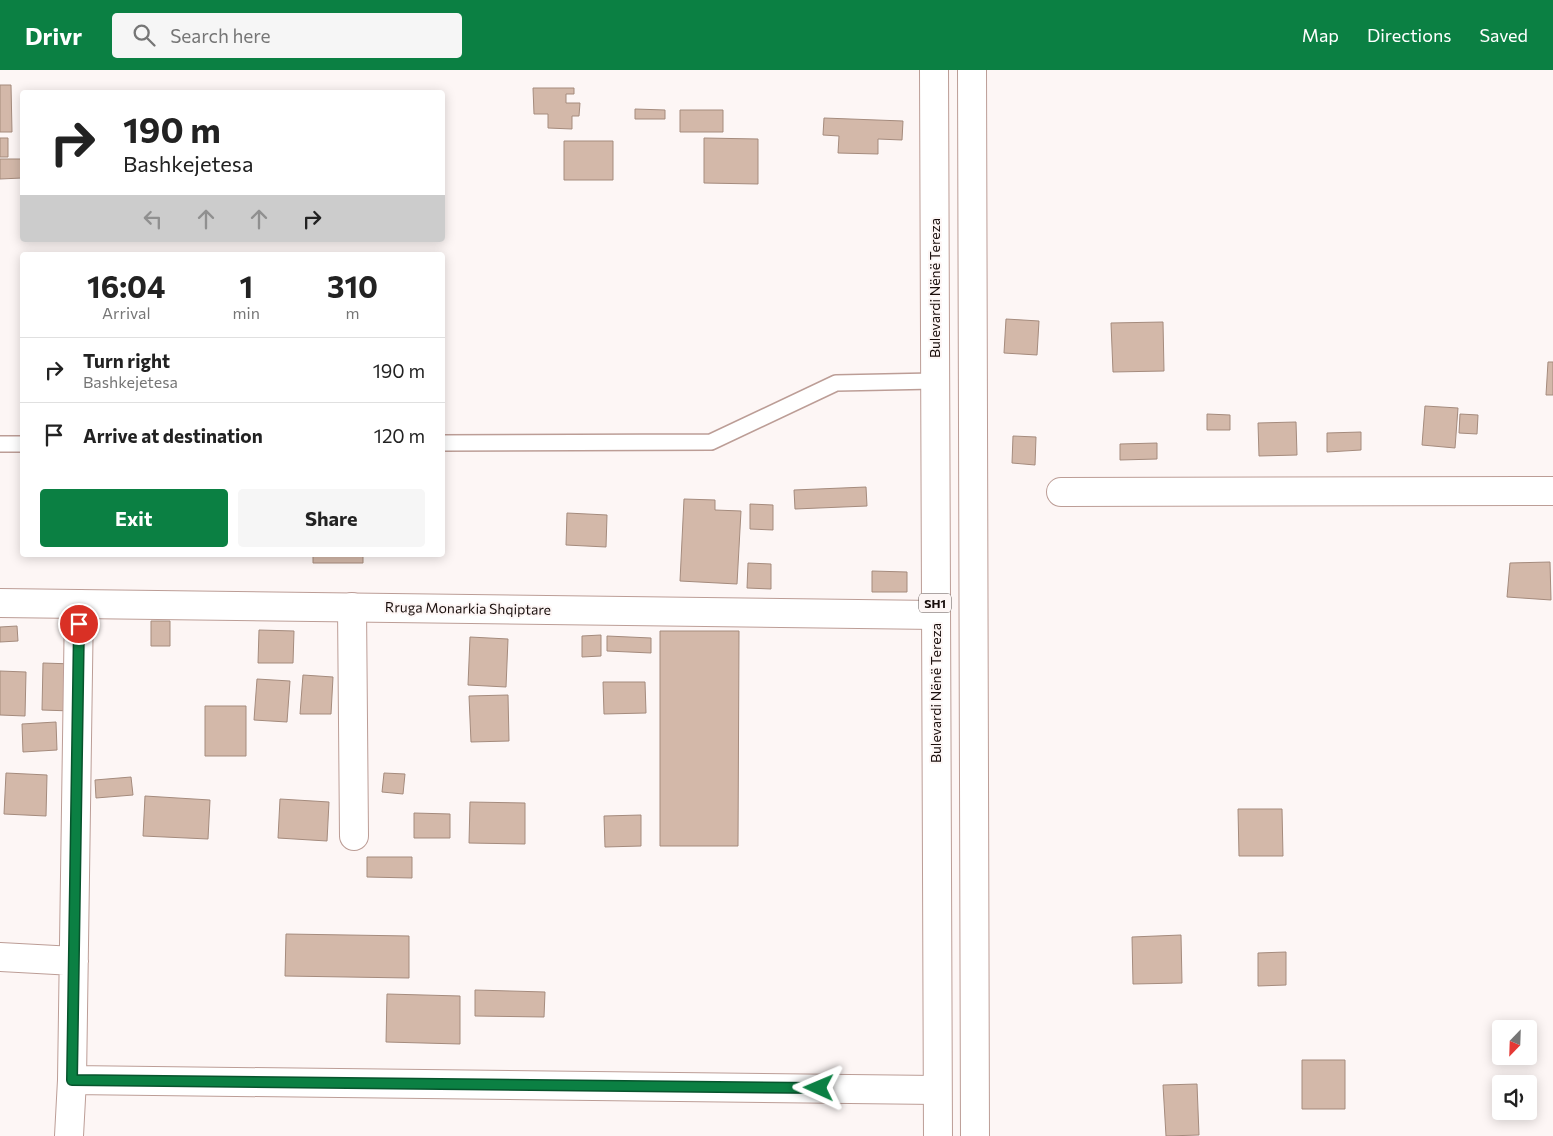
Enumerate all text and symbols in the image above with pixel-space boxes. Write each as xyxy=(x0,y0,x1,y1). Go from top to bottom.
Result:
search box xyxy=(112,13,462,58)
text: Drivr xyxy=(25,21,82,50)
icon: search xyxy=(130,21,158,49)
text: Search here xyxy=(170,24,271,47)
text: Map xyxy=(1302,24,1339,46)
text: Directions xyxy=(1367,24,1451,46)
text: Saved xyxy=(1479,24,1528,46)
text: 190 m xyxy=(123,107,221,150)
icon: right xyxy=(40,110,105,175)
text: Bashkejetesa xyxy=(123,150,253,177)
icon: left xyxy=(139,205,167,233)
icon: ahead xyxy=(192,205,220,233)
icon: ahead xyxy=(245,205,273,233)
icon: right xyxy=(298,205,326,233)
street label: Bulevardi Nënë Tereza xyxy=(926,218,943,358)
text: 16:04 xyxy=(87,267,165,304)
text: 1 xyxy=(239,267,253,304)
text: 310 xyxy=(327,267,378,304)
text: Arrival xyxy=(102,303,150,322)
text: min xyxy=(233,303,260,322)
text: m xyxy=(345,303,359,322)
text: Turn right xyxy=(83,349,170,372)
icon: right xyxy=(40,356,68,384)
text: 190 m xyxy=(373,359,425,382)
text: Bashkejetesa xyxy=(83,372,178,391)
icon: arrive xyxy=(40,421,68,449)
text: Arrive at destination xyxy=(83,424,263,447)
text: 120 m xyxy=(374,424,425,447)
button: Exit xyxy=(40,489,228,547)
button: Share xyxy=(238,489,425,547)
road number: SH1 xyxy=(919,594,951,612)
street label: Rruga Monarkia Shqiptare xyxy=(385,598,551,618)
pin xyxy=(58,603,100,645)
icon: arrive xyxy=(65,610,93,638)
street label: Bulevardi Nënë Tereza xyxy=(927,623,944,763)
north arrow xyxy=(1492,1020,1538,1065)
map controls xyxy=(1492,1020,1537,1120)
position arrow xyxy=(792,1061,844,1113)
button: sound xyxy=(1492,1075,1537,1120)

